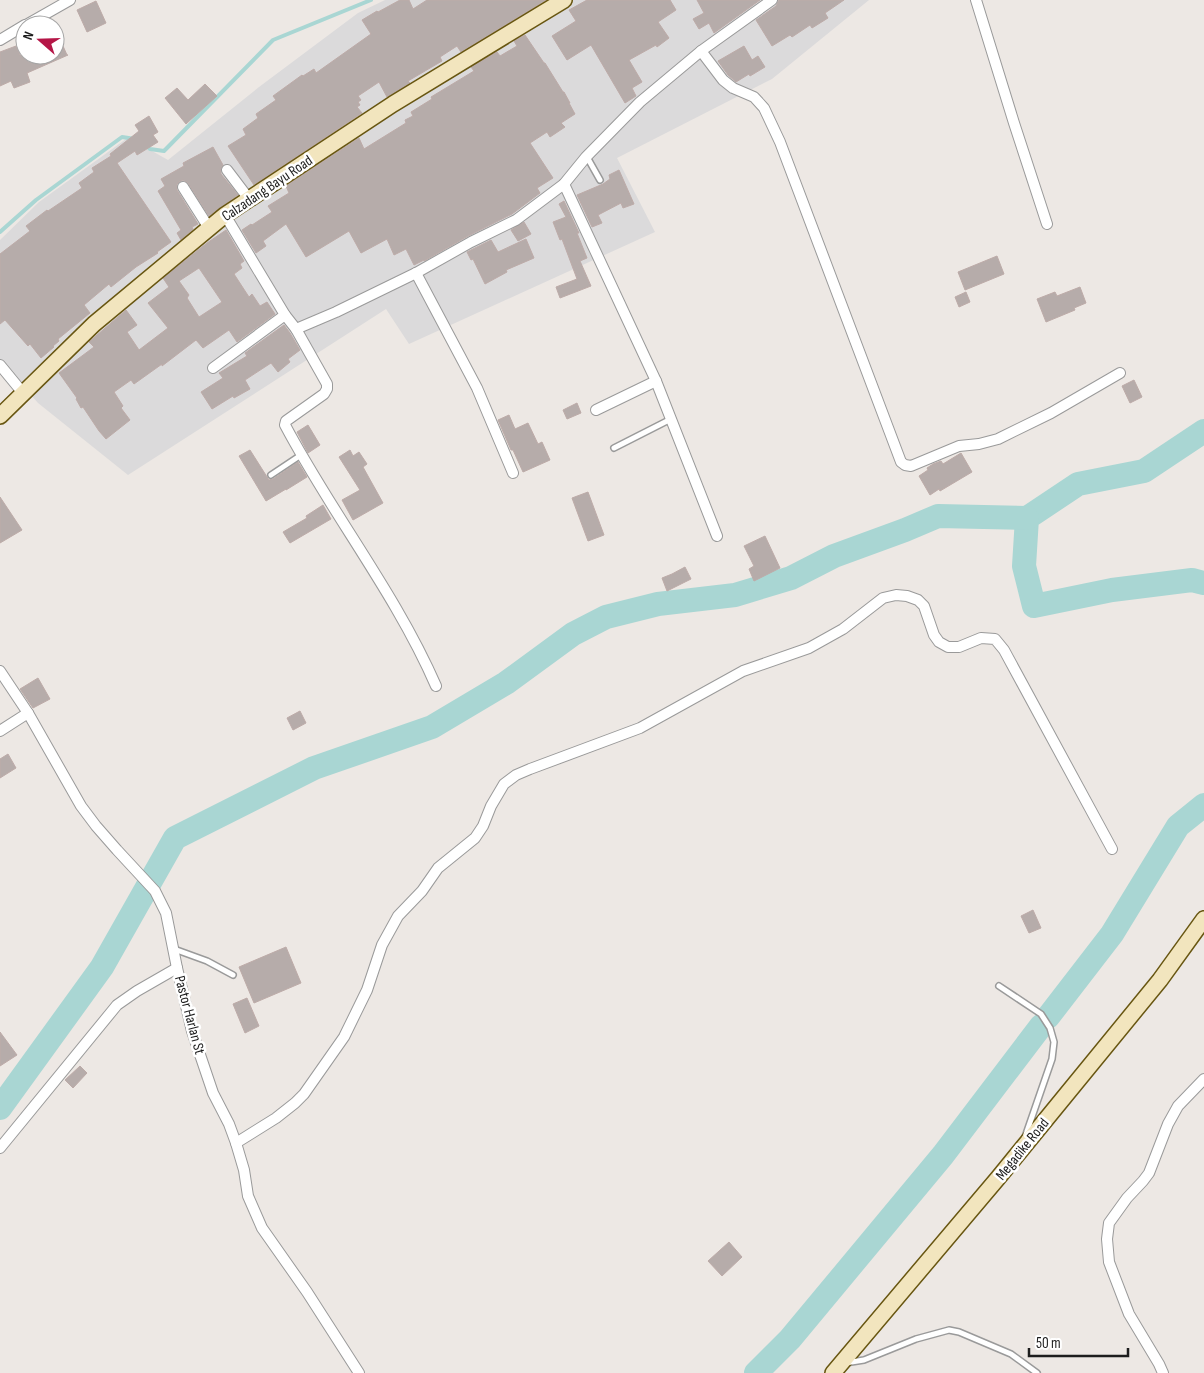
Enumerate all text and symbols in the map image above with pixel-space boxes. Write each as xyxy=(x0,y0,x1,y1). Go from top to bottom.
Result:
north arrow xyxy=(15,15,65,65)
text: N xyxy=(19,29,38,42)
street label: Calzadang Bayu Road xyxy=(218,151,316,226)
street label: Pastor Harlan St xyxy=(170,974,209,1057)
street label: Megadike Road xyxy=(992,1114,1053,1184)
scale bar xyxy=(1029,1326,1128,1358)
text: 50 m xyxy=(1036,1334,1061,1353)

